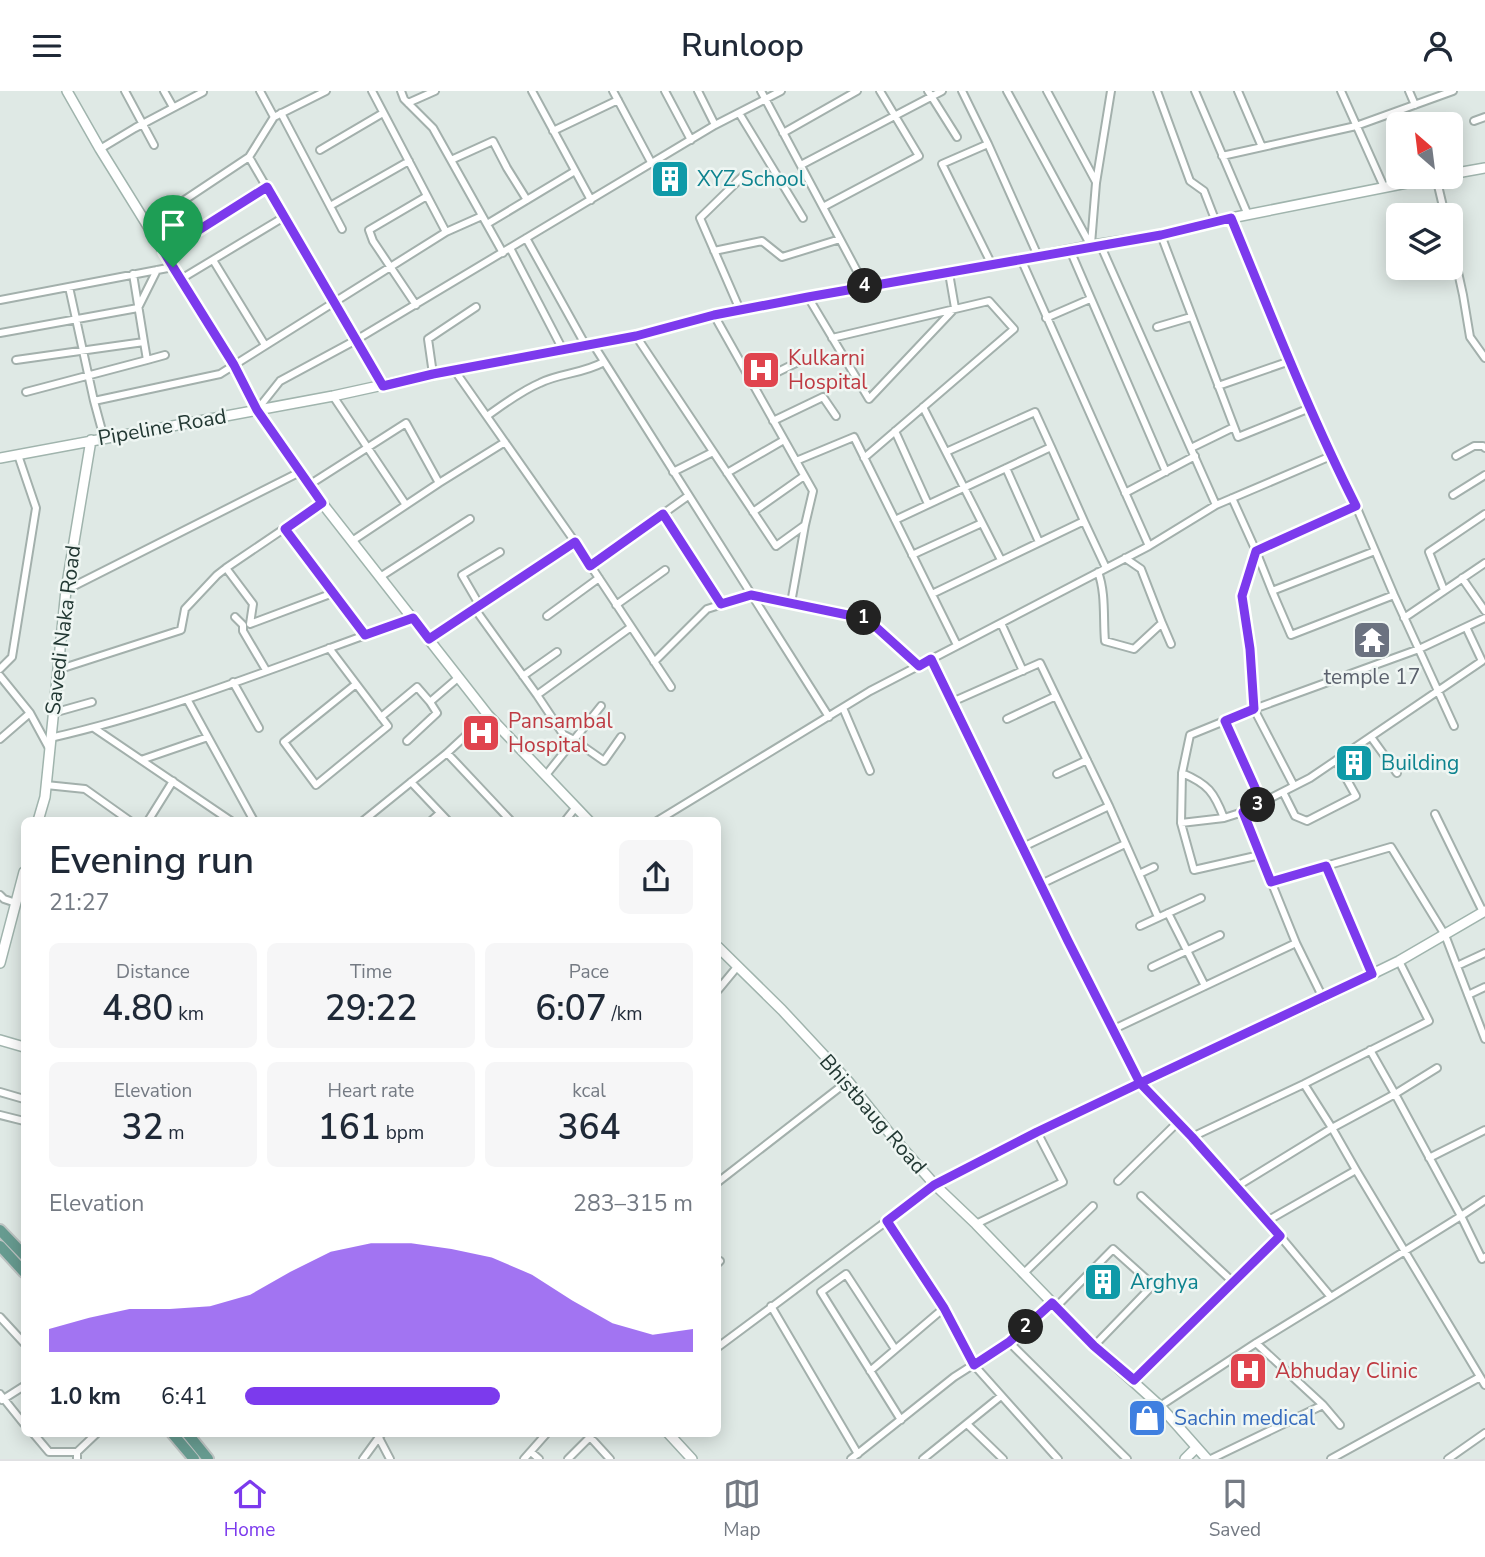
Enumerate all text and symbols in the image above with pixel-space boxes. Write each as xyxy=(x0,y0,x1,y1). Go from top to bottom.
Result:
text: Runloop xyxy=(681,24,804,67)
icon: menu xyxy=(28,27,66,65)
icon: person xyxy=(1419,27,1457,65)
north arrow xyxy=(1386,112,1463,189)
map controls xyxy=(1386,112,1463,280)
building icon: XYZ School xyxy=(649,158,691,200)
place label: XYZ School xyxy=(697,165,806,193)
pin xyxy=(143,195,203,267)
button: layers xyxy=(1386,203,1463,280)
icon: arrive xyxy=(154,206,192,244)
pin: 4 xyxy=(848,269,882,303)
text: 4 xyxy=(859,272,870,298)
place label: Kulkarni Hospital xyxy=(788,344,868,396)
hospital icon: Kulkarni Hospital xyxy=(740,349,782,391)
street label: Pipeline Road xyxy=(96,402,228,452)
street label: Savedi Naka Road xyxy=(39,544,87,716)
pin: 1 xyxy=(846,601,882,635)
text: 1 xyxy=(858,604,869,630)
temple icon: temple 17 xyxy=(1351,619,1393,661)
place label: temple 17 xyxy=(1324,663,1420,691)
place label: Pansambal Hospital xyxy=(508,707,613,759)
hospital icon: Pansambal Hospital xyxy=(460,712,502,754)
building icon: Building xyxy=(1333,742,1375,784)
place label: Building xyxy=(1381,749,1459,777)
pin: 3 xyxy=(1240,787,1276,823)
text: 3 xyxy=(1252,791,1263,817)
text: Evening run xyxy=(49,835,254,886)
button: share xyxy=(619,840,693,914)
text: 21:27 xyxy=(49,887,109,918)
text: Distance xyxy=(116,959,190,985)
text: Time xyxy=(350,959,392,985)
text: Pace xyxy=(569,959,609,985)
text: 4.80 xyxy=(102,985,173,1032)
text: 29:22 xyxy=(325,985,417,1032)
text: 6:07 xyxy=(535,985,607,1032)
text: km xyxy=(173,1001,204,1027)
text: /km xyxy=(607,1001,643,1027)
street label: Bhistbaug Road xyxy=(813,1048,933,1180)
text: Elevation xyxy=(114,1078,192,1104)
text: Heart rate xyxy=(328,1078,414,1104)
text: kcal xyxy=(572,1078,606,1104)
text: 32 xyxy=(121,1104,163,1151)
text: 161 xyxy=(318,1104,381,1151)
text: 364 xyxy=(557,1104,621,1151)
text: m xyxy=(163,1120,185,1146)
text: bpm xyxy=(381,1120,424,1146)
text: Elevation xyxy=(49,1188,144,1219)
text: 283–315 m xyxy=(573,1188,693,1219)
building icon: Arghya xyxy=(1082,1261,1124,1303)
place label: Arghya xyxy=(1130,1268,1199,1296)
pin: 2 xyxy=(1009,1309,1044,1345)
text: 2 xyxy=(1020,1313,1031,1339)
hospital icon: Abhuday Clinic xyxy=(1227,1350,1269,1392)
place label: Abhuday Clinic xyxy=(1275,1357,1418,1385)
text: 1.0 km xyxy=(49,1381,121,1412)
text: 6:41 xyxy=(161,1381,208,1412)
shop icon: Sachin medical xyxy=(1126,1397,1168,1439)
place label: Sachin medical xyxy=(1174,1404,1316,1432)
tab: Home xyxy=(224,1475,275,1543)
tab: Map xyxy=(723,1475,761,1543)
tab: Saved xyxy=(1209,1475,1261,1543)

